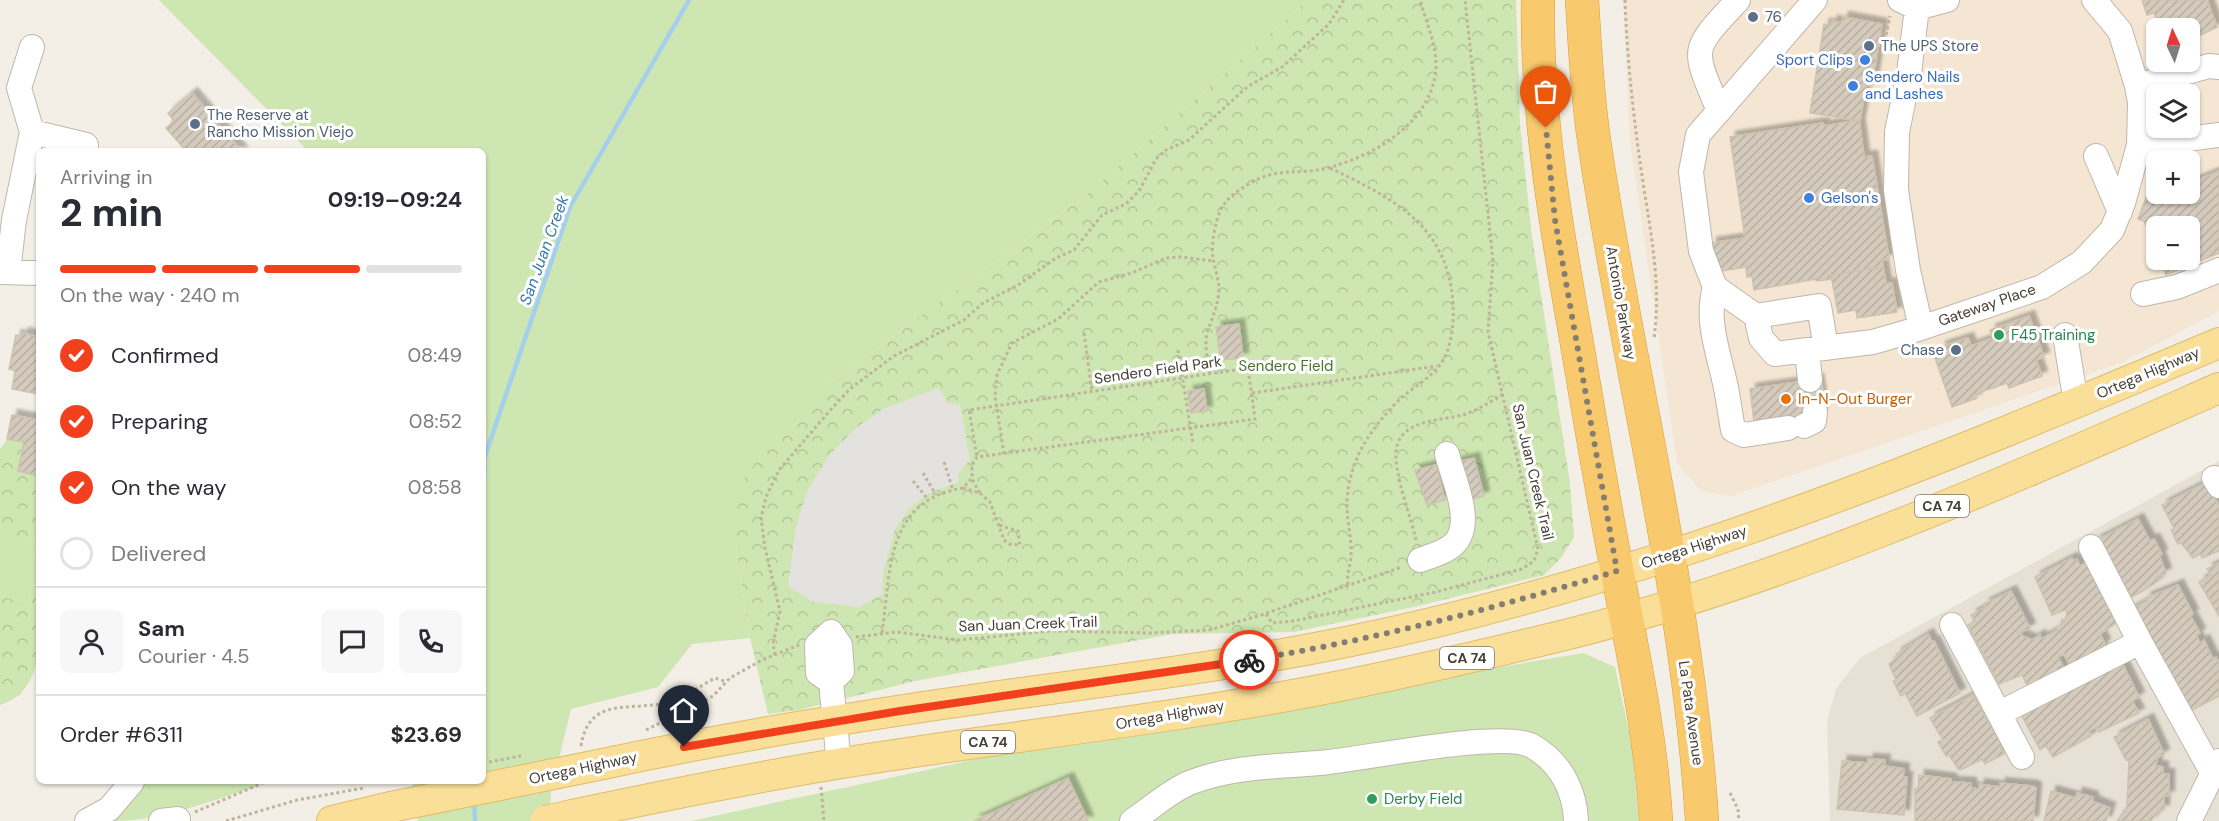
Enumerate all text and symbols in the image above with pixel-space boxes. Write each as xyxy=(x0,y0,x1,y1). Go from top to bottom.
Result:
place label: 76 xyxy=(1765,7,1782,27)
marker: 76 xyxy=(1746,10,1760,24)
north arrow xyxy=(2146,18,2200,72)
map controls xyxy=(2146,18,2200,270)
place label: The UPS Store xyxy=(1881,36,1979,56)
marker: The UPS Store xyxy=(1862,39,1876,53)
place label: Sport Clips xyxy=(1776,50,1853,70)
marker: Sport Clips xyxy=(1858,53,1872,67)
pin xyxy=(1520,66,1571,128)
place label: Sendero Nails and Lashes xyxy=(1865,67,1960,104)
icon: bag xyxy=(1529,75,1562,108)
marker: Sendero Nails and Lashes xyxy=(1846,79,1860,93)
button: layers xyxy=(2146,84,2200,138)
place label: The Reserve at Rancho Mission Viejo xyxy=(207,105,354,142)
marker: The Reserve at Rancho Mission Viejo xyxy=(188,117,202,131)
button: + xyxy=(2146,150,2200,204)
text: Arriving in xyxy=(60,164,152,190)
text: 09:19–09:24 xyxy=(328,185,462,214)
text: 2 min xyxy=(60,187,163,238)
place label: Gelson's xyxy=(1821,188,1878,208)
marker: Gelson's xyxy=(1802,191,1816,205)
water label: San Juan Creek xyxy=(514,192,574,308)
button: − xyxy=(2146,216,2200,270)
street label: Antonio Parkway xyxy=(1601,244,1641,362)
street label: Gateway Place xyxy=(1936,279,2038,331)
text: On the way · 240 m xyxy=(60,282,240,308)
place label: F45 Training xyxy=(2011,325,2095,345)
marker: F45 Training xyxy=(1992,328,2006,342)
icon: check xyxy=(60,339,93,372)
place label: Chase xyxy=(1900,340,1944,360)
text: Confirmed xyxy=(111,341,219,370)
text: 08:49 xyxy=(407,342,462,368)
street label: Ortega Highway xyxy=(2093,342,2203,404)
marker: Chase xyxy=(1949,343,1963,357)
street label: Sendero Field Park xyxy=(1093,351,1223,389)
park label: Sendero Field xyxy=(1239,356,1333,376)
place label: In-N-Out Burger xyxy=(1798,389,1912,409)
marker: In-N-Out Burger xyxy=(1779,392,1793,406)
street label: San Juan Creek Trail xyxy=(1508,402,1558,542)
icon: check xyxy=(60,405,93,438)
text: Preparing xyxy=(111,407,208,436)
text: 08:52 xyxy=(409,408,462,434)
icon: check xyxy=(60,471,93,504)
text: On the way xyxy=(111,473,226,502)
text: 08:58 xyxy=(408,474,462,500)
road number: CA 74 xyxy=(1915,495,1969,517)
street label: Ortega Highway xyxy=(1639,520,1750,574)
text: Delivered xyxy=(111,539,206,568)
button: person xyxy=(60,610,123,673)
button: chat xyxy=(321,610,384,673)
button: phone xyxy=(399,610,462,673)
street label: San Juan Creek Trail xyxy=(958,612,1098,636)
text: Sam xyxy=(138,614,185,643)
courier xyxy=(1219,630,1279,690)
text: Courier · 4.5 xyxy=(138,643,250,669)
icon: bike xyxy=(1233,644,1266,677)
road number: CA 74 xyxy=(1440,647,1494,669)
street label: La Pata Avenue xyxy=(1674,659,1708,767)
pin xyxy=(658,685,709,747)
icon: home xyxy=(667,694,700,727)
street label: Ortega Highway xyxy=(1114,695,1227,734)
text: Order #6311 xyxy=(60,720,183,749)
text: $23.69 xyxy=(390,720,462,749)
road number: CA 74 xyxy=(961,731,1015,753)
street label: Ortega Highway xyxy=(527,747,640,789)
place label: Derby Field xyxy=(1384,789,1462,809)
marker: Derby Field xyxy=(1365,792,1379,806)

